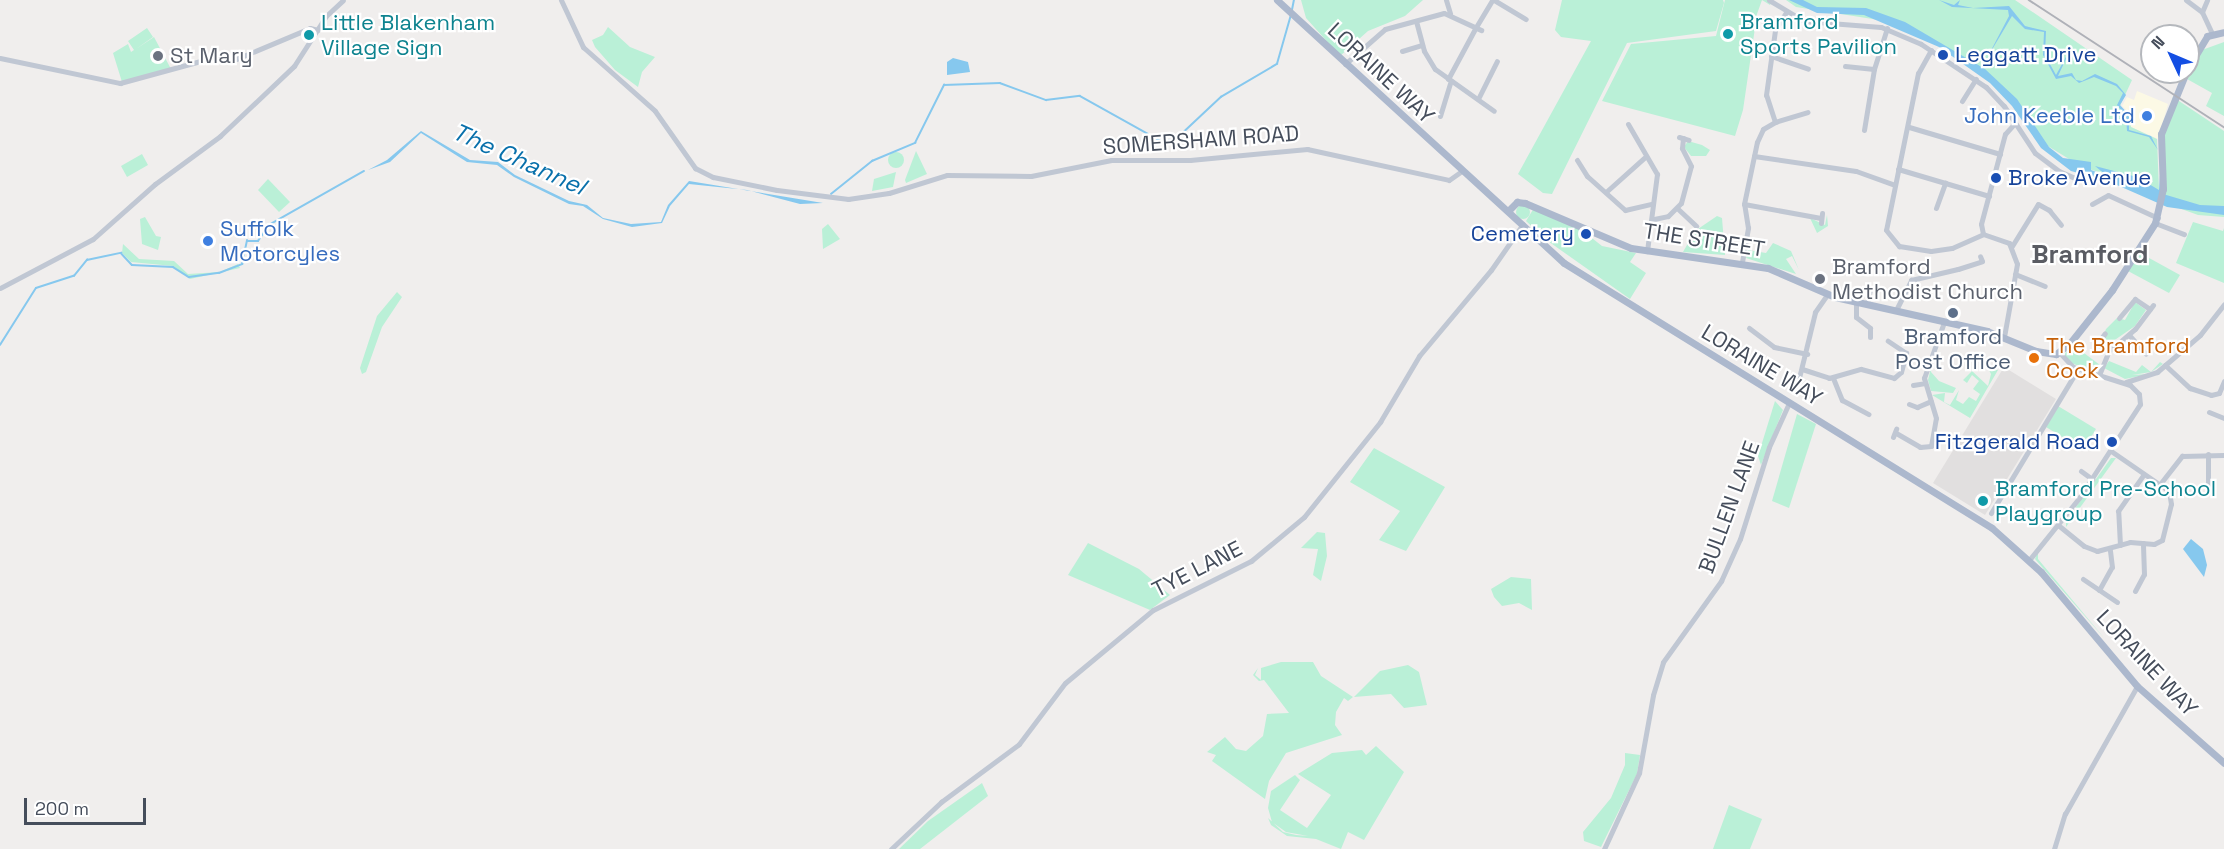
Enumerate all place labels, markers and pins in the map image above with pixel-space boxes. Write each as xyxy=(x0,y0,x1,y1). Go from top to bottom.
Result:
place label: Bramford Sports Pavilion xyxy=(1740,8,1897,60)
place label: Little Blakenham Village Sign xyxy=(321,9,495,60)
marker: Bramford Sports Pavilion xyxy=(1721,27,1735,41)
marker: Little Blakenham Village Sign xyxy=(302,28,316,42)
place label: Leggatt Drive xyxy=(1955,42,2096,68)
place label: St Mary xyxy=(170,43,253,69)
marker: Leggatt Drive xyxy=(1936,48,1950,62)
marker: St Mary xyxy=(151,49,165,63)
place label: John Keeble Ltd xyxy=(1964,103,2135,129)
marker: John Keeble Ltd xyxy=(2140,109,2154,123)
place label: Broke Avenue xyxy=(2008,165,2152,191)
marker: Broke Avenue xyxy=(1989,171,2003,185)
place label: Suffolk Motorcyles xyxy=(220,215,340,266)
place label: Cemetery xyxy=(1471,221,1574,247)
marker: Cemetery xyxy=(1579,227,1593,241)
marker: Suffolk Motorcyles xyxy=(201,234,215,248)
place label: Bramford Methodist Church xyxy=(1832,253,2023,304)
marker: Bramford Methodist Church xyxy=(1813,272,1827,286)
marker: Bramford Post Office xyxy=(1946,306,1960,320)
place label: Bramford Post Office xyxy=(1895,323,2011,374)
place label: The Bramford Cock xyxy=(2046,332,2190,384)
marker: The Bramford Cock xyxy=(2027,351,2041,365)
place label: Fitzgerald Road xyxy=(1935,429,2100,455)
marker: Fitzgerald Road xyxy=(2105,435,2119,449)
place label: Bramford Pre-School Playgroup xyxy=(1995,475,2216,526)
marker: Bramford Pre-School Playgroup xyxy=(1976,494,1990,508)

